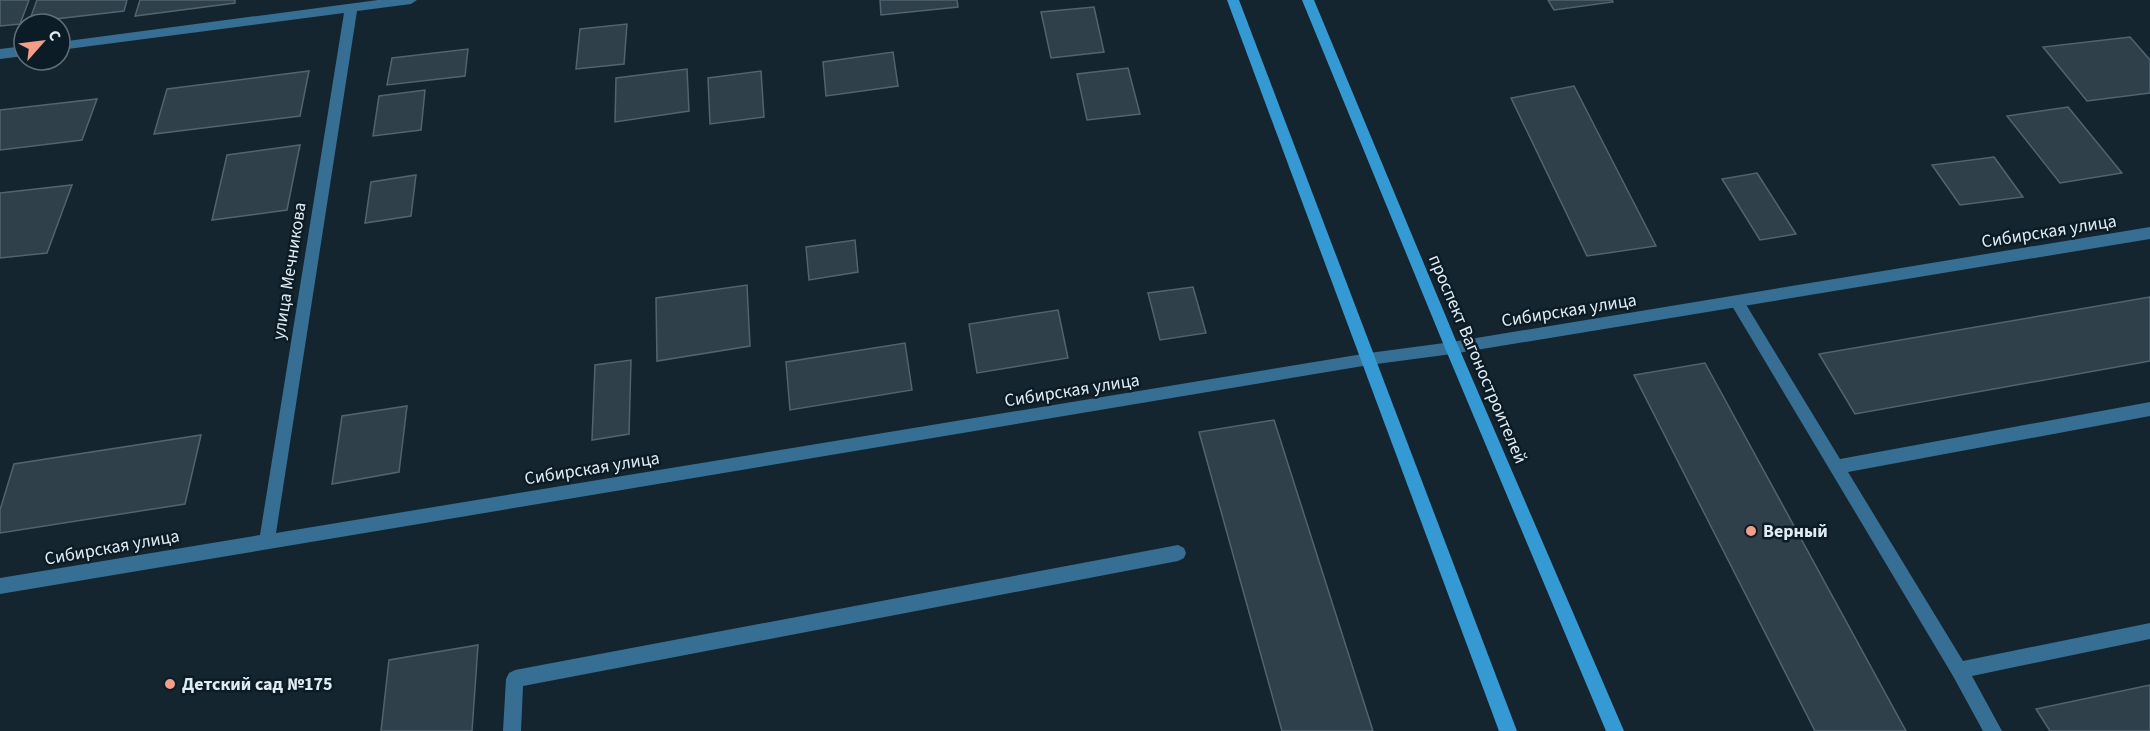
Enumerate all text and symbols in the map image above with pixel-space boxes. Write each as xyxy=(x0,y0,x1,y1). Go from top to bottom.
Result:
north arrow xyxy=(12,12,72,72)
text: С xyxy=(42,26,66,45)
street label: улица Мечникова xyxy=(266,201,313,342)
street label: Сибирская улица xyxy=(1980,208,2118,255)
street label: проспект Вагоностроителей xyxy=(1422,251,1533,468)
street label: Сибирская улица xyxy=(1500,287,1638,334)
street label: Сибирская улица xyxy=(1003,367,1141,414)
street label: Сибирская улица xyxy=(523,445,661,492)
place label: Верный xyxy=(1763,519,1828,544)
street label: Сибирская улица xyxy=(43,523,181,572)
marker: Верный xyxy=(1744,524,1758,538)
place label: Детский сад №175 xyxy=(182,672,333,697)
marker: Детский сад №175 xyxy=(163,677,177,691)

